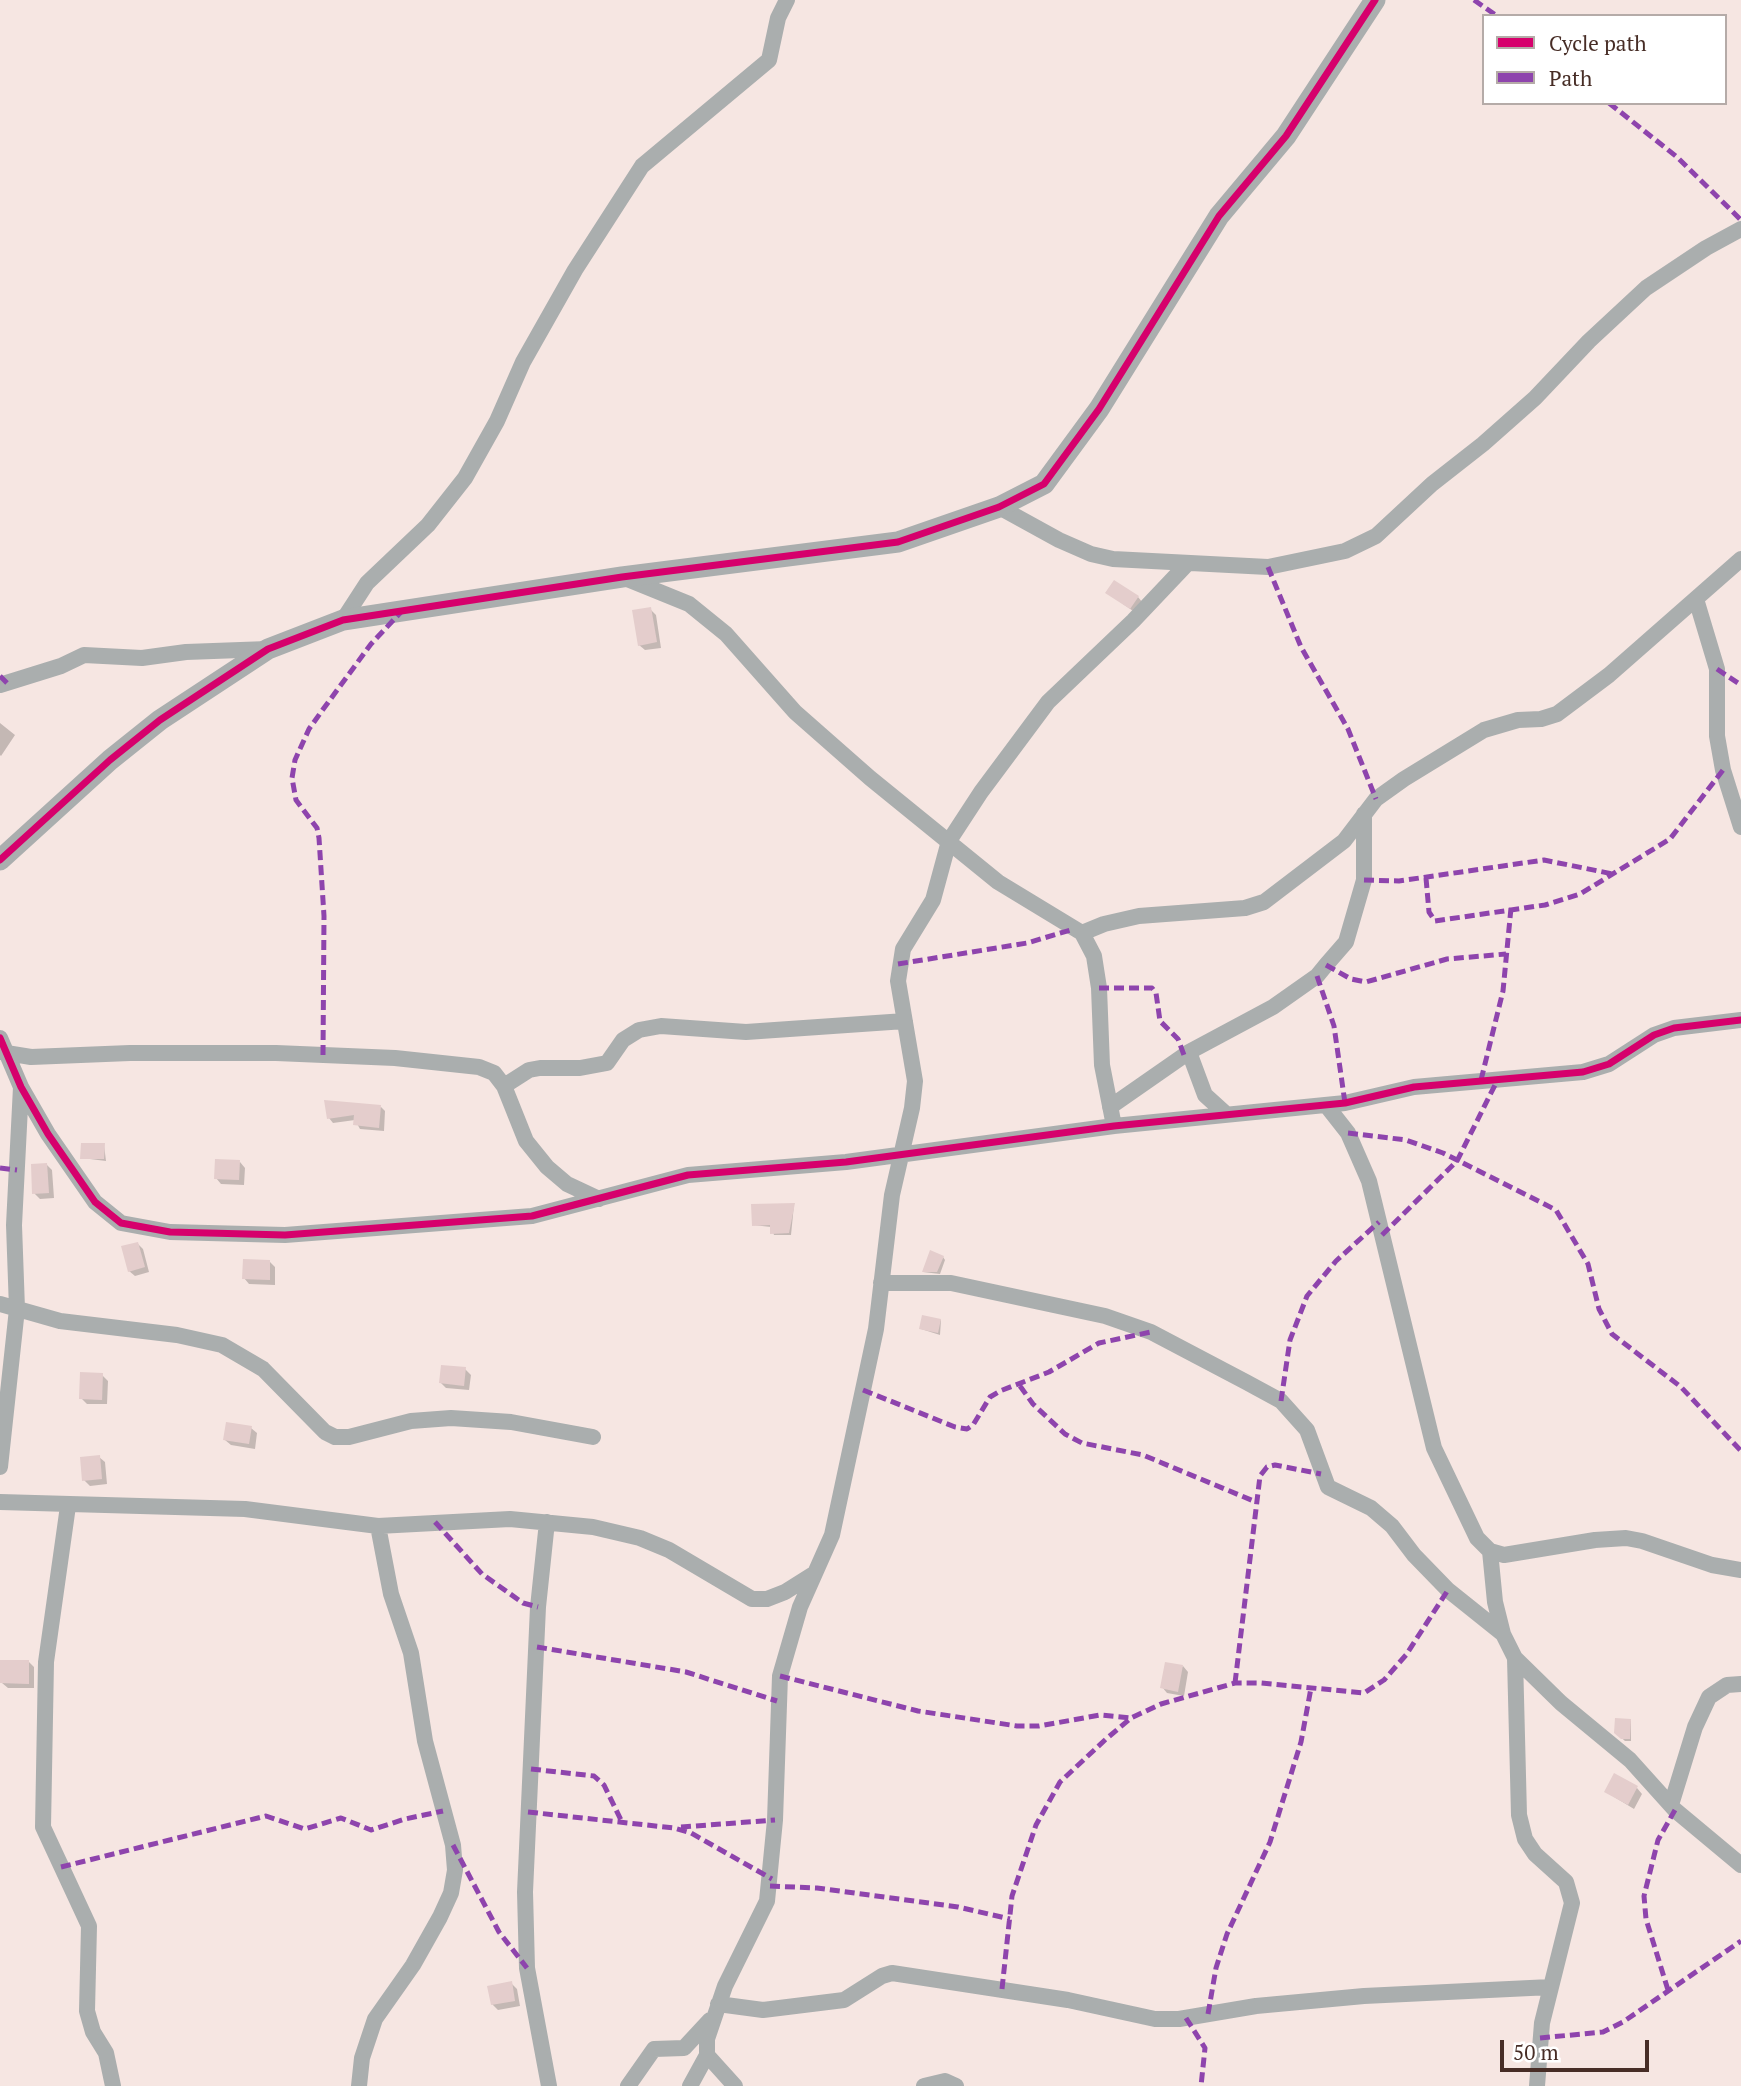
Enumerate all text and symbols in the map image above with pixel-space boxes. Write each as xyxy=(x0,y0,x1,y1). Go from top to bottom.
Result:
legend xyxy=(1482,14,1727,105)
text: Cycle path xyxy=(1549,29,1647,57)
text: Path xyxy=(1549,64,1592,92)
scale bar xyxy=(1503,2026,1652,2070)
text: 50 m xyxy=(1513,2038,1559,2066)

